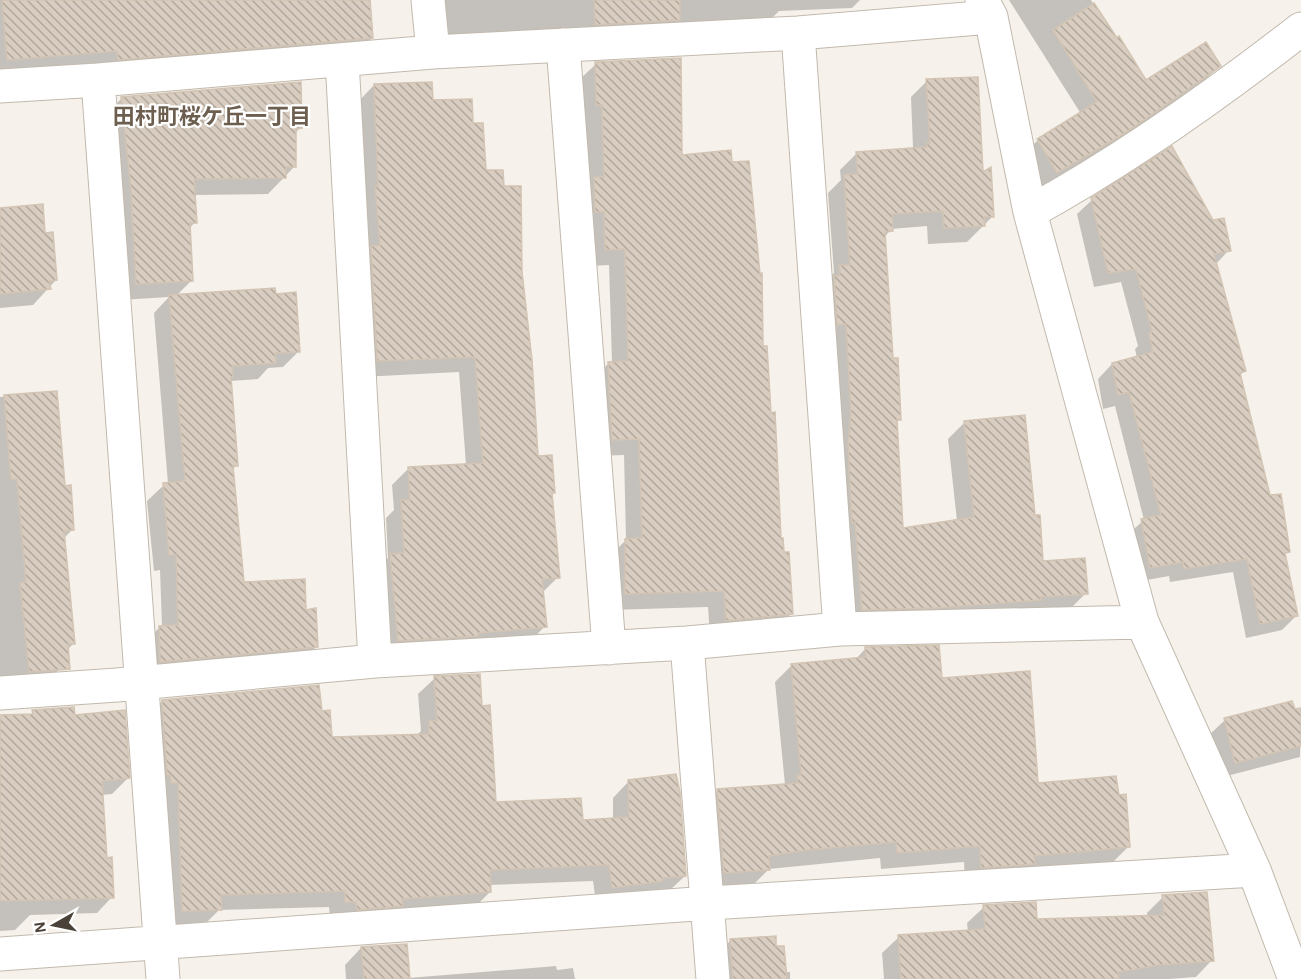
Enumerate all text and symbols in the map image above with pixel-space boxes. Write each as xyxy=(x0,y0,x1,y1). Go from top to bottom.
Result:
district label: 田村町桜ケ丘一丁目 xyxy=(113,105,311,128)
north arrow xyxy=(24,895,84,955)
text: N xyxy=(31,920,49,934)

